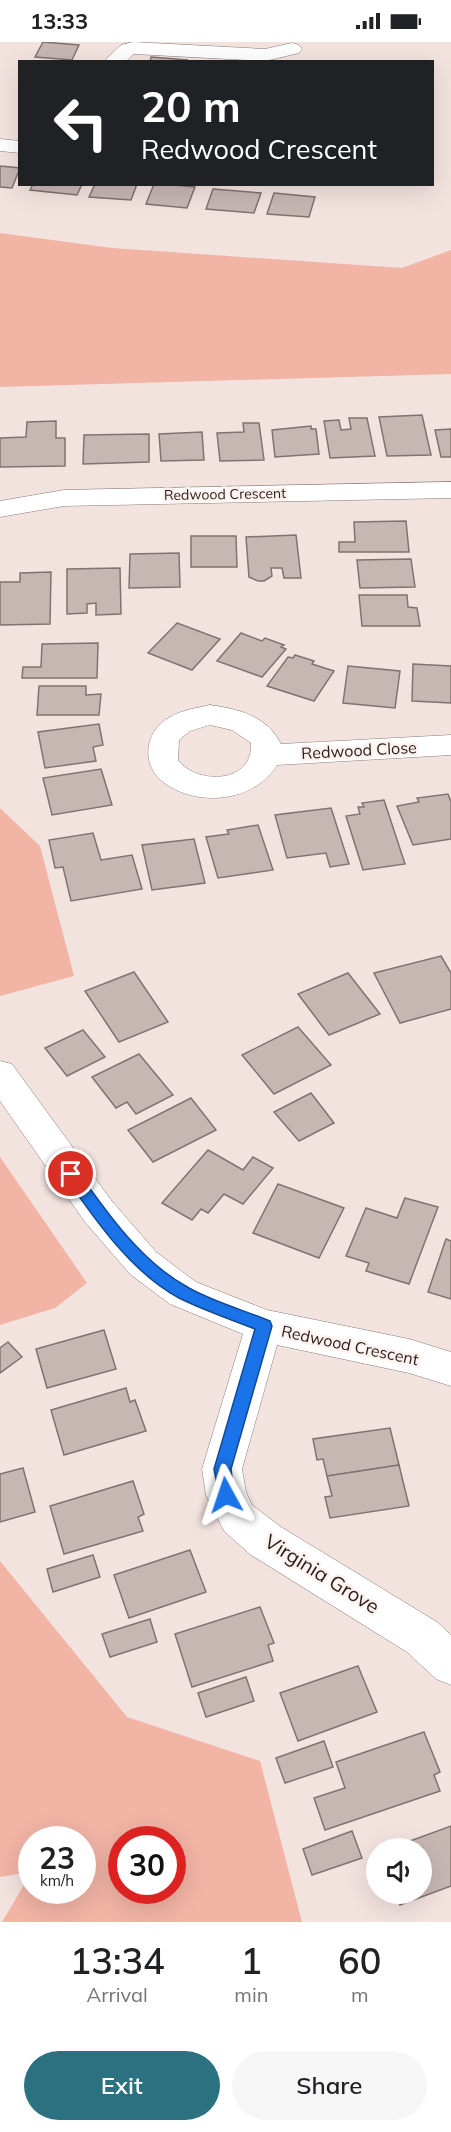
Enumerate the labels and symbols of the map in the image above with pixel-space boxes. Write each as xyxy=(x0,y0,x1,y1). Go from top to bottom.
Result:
street label: Redwood Crescent xyxy=(164,484,286,504)
street label: Redwood Close xyxy=(301,737,417,763)
pin xyxy=(45,1148,96,1199)
street label: Redwood Crescent xyxy=(280,1321,421,1369)
position arrow xyxy=(194,1463,258,1527)
street label: Virginia Grove xyxy=(260,1528,384,1619)
speed limit sign: 30 xyxy=(108,1826,186,1904)

